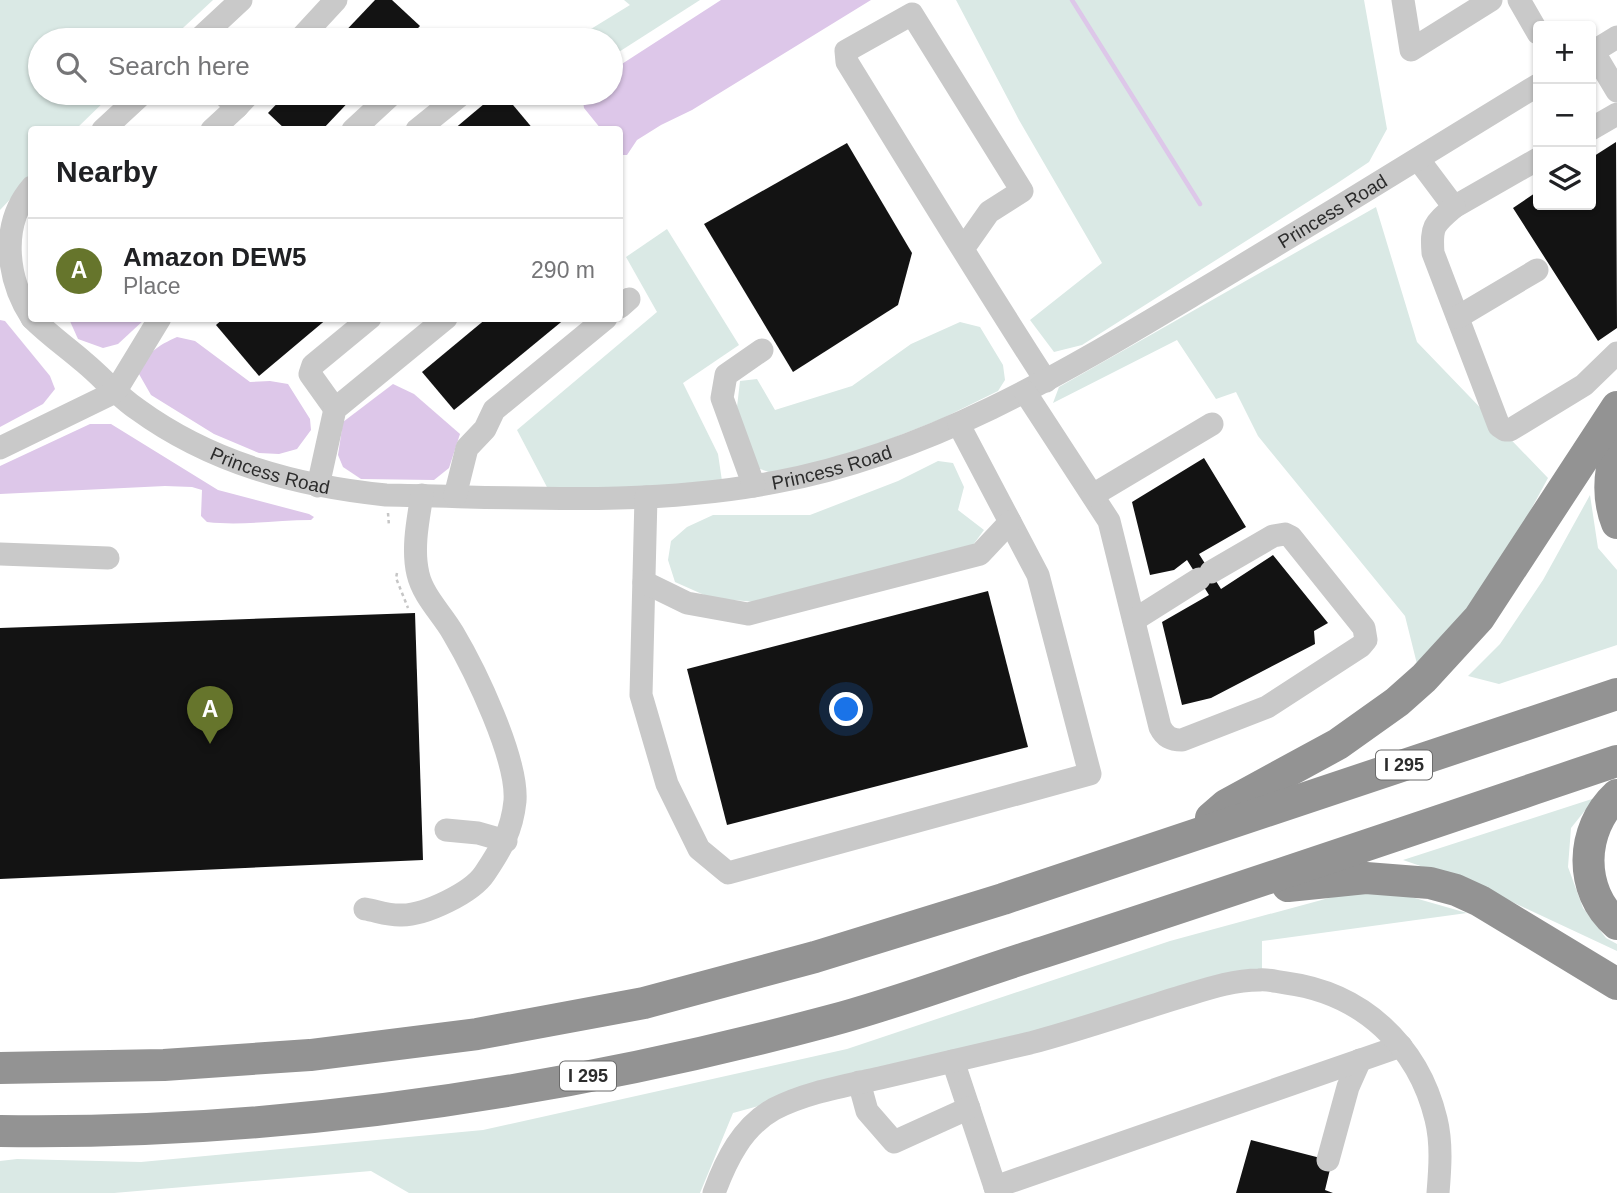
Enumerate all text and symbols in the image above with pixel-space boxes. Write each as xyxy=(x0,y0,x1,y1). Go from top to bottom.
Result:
map controls xyxy=(1533,21,1596,210)
button: + xyxy=(1533,21,1596,84)
search box xyxy=(28,28,623,105)
icon: search xyxy=(52,48,90,86)
text: Search here xyxy=(108,51,250,81)
button: − xyxy=(1533,84,1596,147)
button: layers xyxy=(1533,147,1596,210)
text: Nearby xyxy=(56,155,158,188)
street label: Princess Road xyxy=(1274,170,1391,252)
text: Amazon DEW5 xyxy=(123,242,306,272)
text: A xyxy=(71,257,87,283)
text: 290 m xyxy=(531,257,595,283)
text: Place xyxy=(123,273,181,299)
street label: Princess Road xyxy=(770,441,895,494)
street label: Princess Road xyxy=(207,443,332,498)
pin: A xyxy=(187,686,233,744)
your location xyxy=(829,692,863,726)
road number: I 295 xyxy=(1376,750,1432,780)
road number: I 295 xyxy=(560,1062,616,1091)

